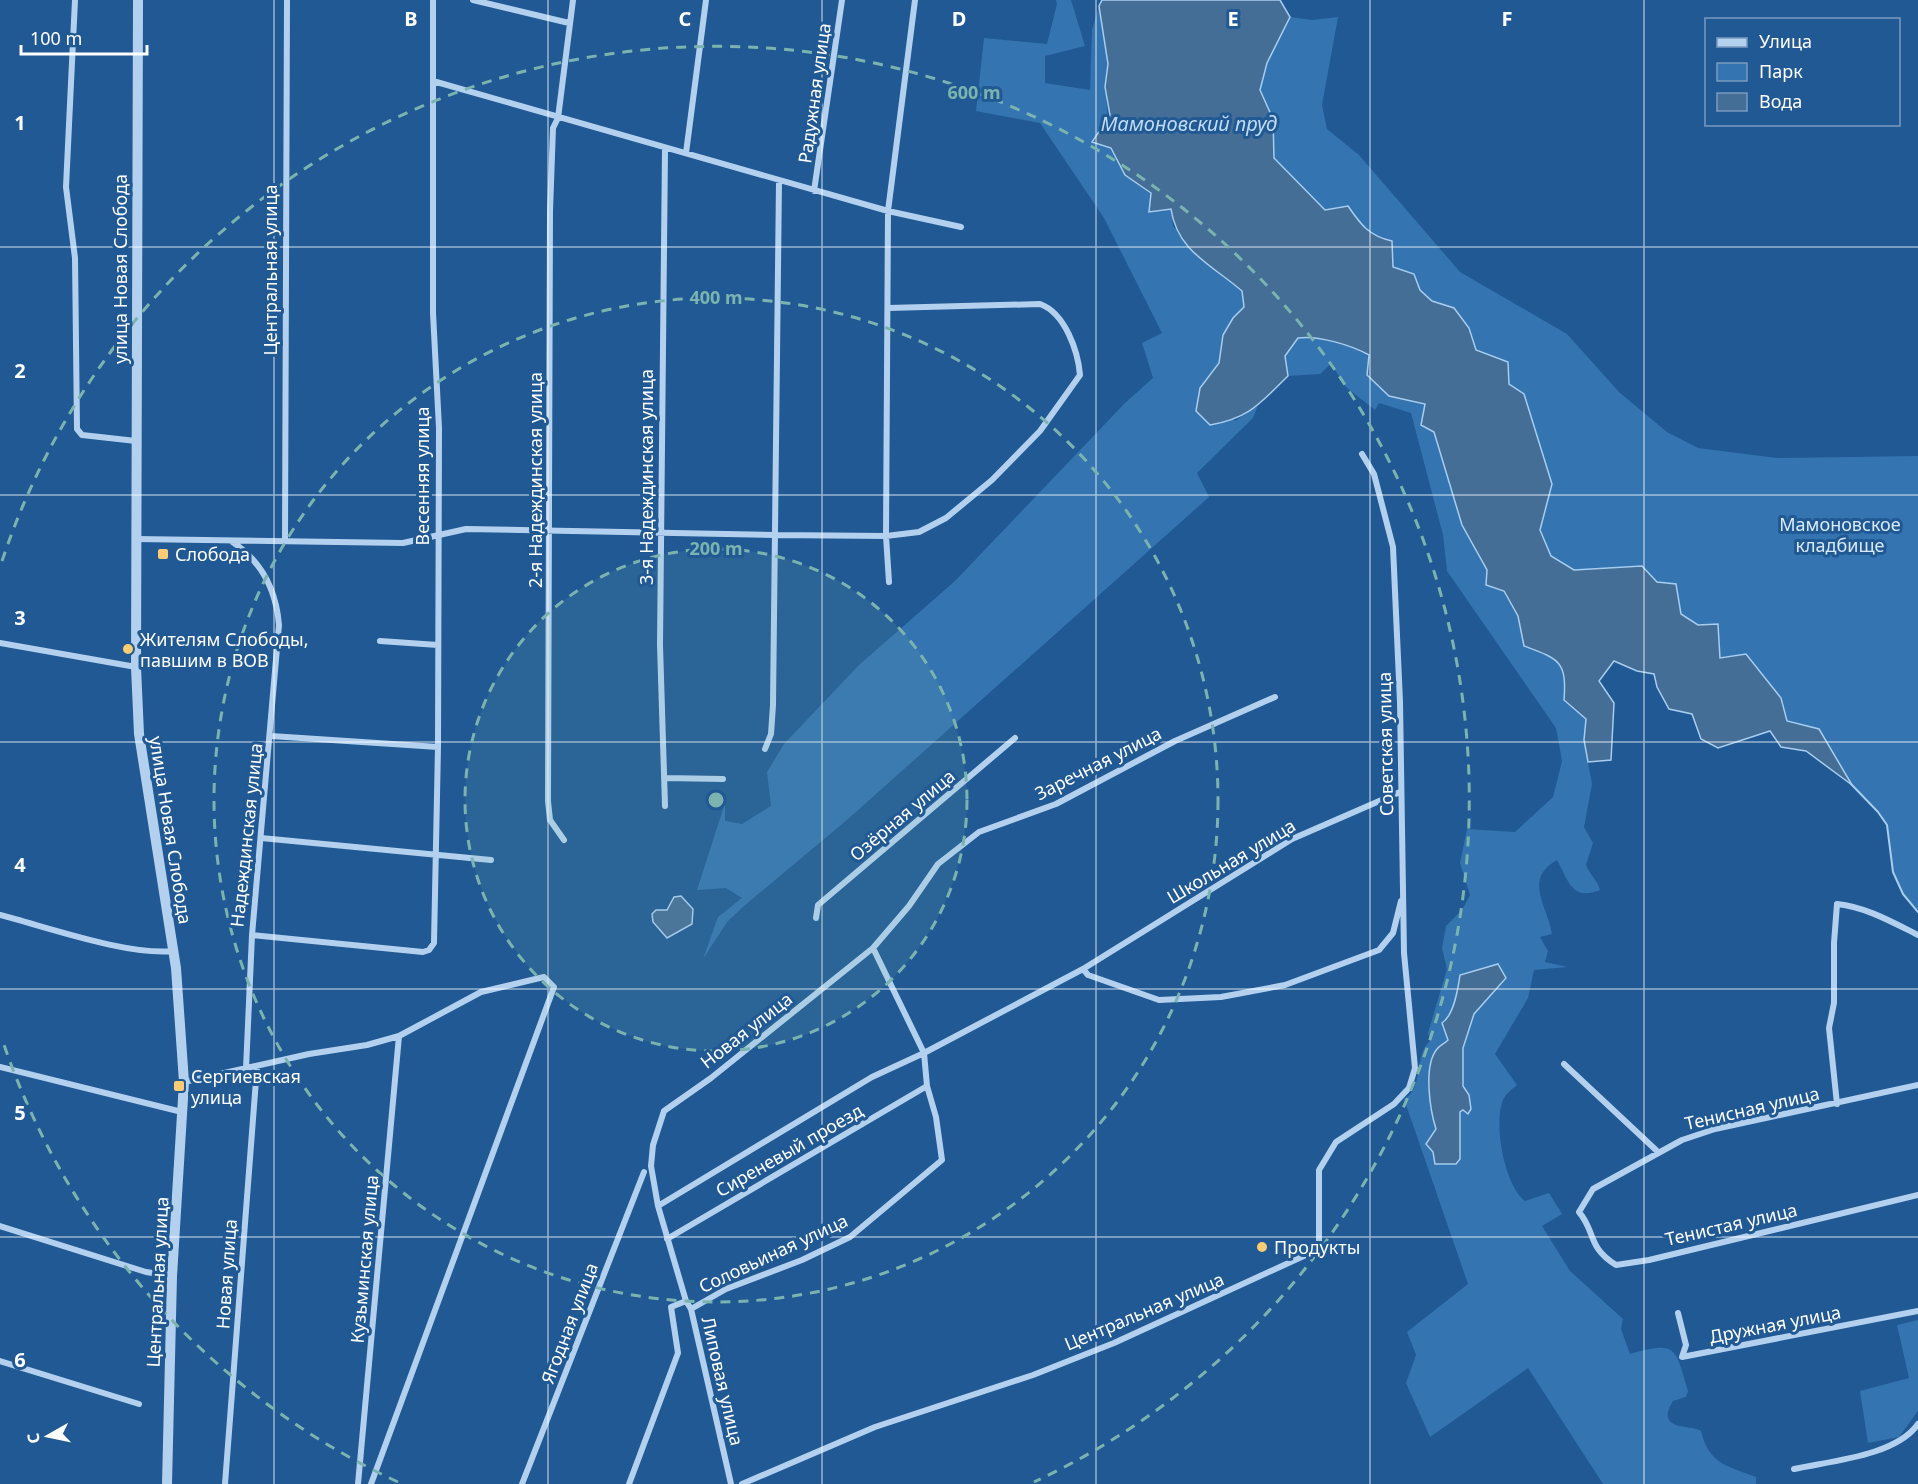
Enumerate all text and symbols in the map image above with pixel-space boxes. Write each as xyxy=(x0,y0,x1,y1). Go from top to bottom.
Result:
text: B xyxy=(404,5,418,32)
text: C xyxy=(679,5,692,32)
text: D xyxy=(952,5,966,32)
text: E xyxy=(1227,5,1239,32)
text: F xyxy=(1502,5,1512,32)
scale bar xyxy=(21,18,147,56)
legend xyxy=(1705,18,1900,126)
street label: Радужная улица xyxy=(792,21,836,165)
text: 100 m xyxy=(30,26,82,50)
text: Улица xyxy=(1759,29,1812,53)
text: Парк xyxy=(1759,59,1803,83)
text: 600 m xyxy=(947,80,1001,104)
text: Вода xyxy=(1759,89,1802,113)
text: 1 xyxy=(14,109,26,136)
water label: Мамоновский пруд xyxy=(1101,110,1277,137)
street label: улица Новая Слобода xyxy=(108,174,132,364)
street label: Центральная улица xyxy=(258,184,282,356)
text: 400 m xyxy=(689,285,743,309)
text: 2 xyxy=(14,357,26,384)
street label: 3-я Надеждинская улица xyxy=(634,369,658,585)
street label: 2-я Надеждинская улица xyxy=(523,372,547,588)
street label: Весенняя улица xyxy=(410,407,434,545)
park label: Мамоновское кладбище xyxy=(1779,512,1901,557)
text: 200 m xyxy=(689,536,743,560)
place label: Слобода xyxy=(175,542,250,566)
marker: Слобода xyxy=(156,547,170,561)
text: 3 xyxy=(14,604,26,631)
place label: Жителям Слободы, павшим в ВОВ xyxy=(140,627,308,672)
marker: Жителям Слободы, павшим в ВОВ xyxy=(121,642,135,656)
street label: Советская улица xyxy=(1372,672,1398,816)
street label: Заречная улица xyxy=(1031,721,1165,805)
street label: улица Новая Слобода xyxy=(144,734,198,926)
street label: Надеждинская улица xyxy=(224,742,268,928)
street label: Озёрная улица xyxy=(844,764,960,866)
centre of rings xyxy=(706,790,726,810)
street label: Школьная улица xyxy=(1162,813,1300,909)
text: 4 xyxy=(14,851,26,878)
street label: Новая улица xyxy=(695,987,797,1073)
place label: Сергиевская улица xyxy=(191,1064,301,1109)
marker: Сергиевская улица xyxy=(172,1079,186,1093)
street label: Тенисная улица xyxy=(1682,1081,1822,1135)
street label: Сиреневый проезд xyxy=(711,1098,867,1202)
text: 5 xyxy=(14,1099,26,1126)
street label: Кузьминская улица xyxy=(345,1174,383,1344)
street label: Центральная улица xyxy=(141,1196,173,1368)
street label: Тенистая улица xyxy=(1663,1197,1799,1251)
street label: Соловьиная улица xyxy=(695,1208,851,1298)
street label: Новая улица xyxy=(210,1218,242,1330)
place label: Продукты xyxy=(1274,1235,1360,1259)
marker: Продукты xyxy=(1255,1240,1269,1254)
street label: Ягодная улица xyxy=(535,1259,603,1387)
street label: Центральная улица xyxy=(1061,1267,1227,1355)
street label: Дружная улица xyxy=(1707,1299,1843,1349)
street label: Липовая улица xyxy=(697,1314,749,1448)
text: 6 xyxy=(14,1346,26,1373)
north arrow xyxy=(18,1406,78,1466)
text: С xyxy=(22,1432,45,1445)

